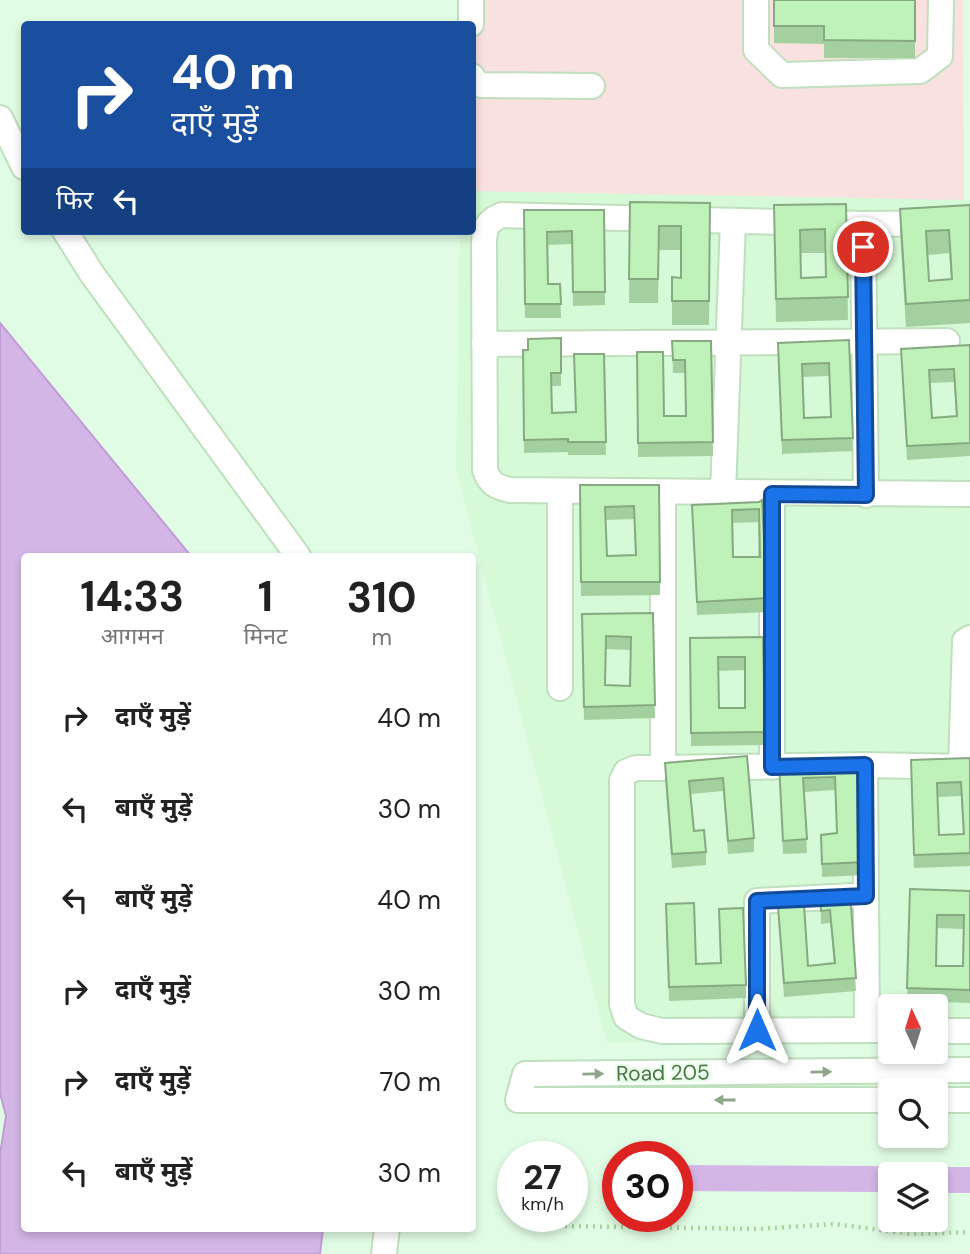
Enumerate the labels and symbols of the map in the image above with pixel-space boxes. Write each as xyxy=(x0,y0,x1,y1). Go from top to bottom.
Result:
pin xyxy=(833,217,893,277)
position arrow xyxy=(720,993,794,1067)
north arrow xyxy=(878,994,948,1064)
street label: Road 205 xyxy=(616,1058,710,1088)
one-way arrow xyxy=(810,1066,832,1077)
one-way arrow xyxy=(582,1068,604,1080)
one-way arrow xyxy=(713,1094,735,1106)
speed limit sign: 30 xyxy=(602,1141,693,1232)

